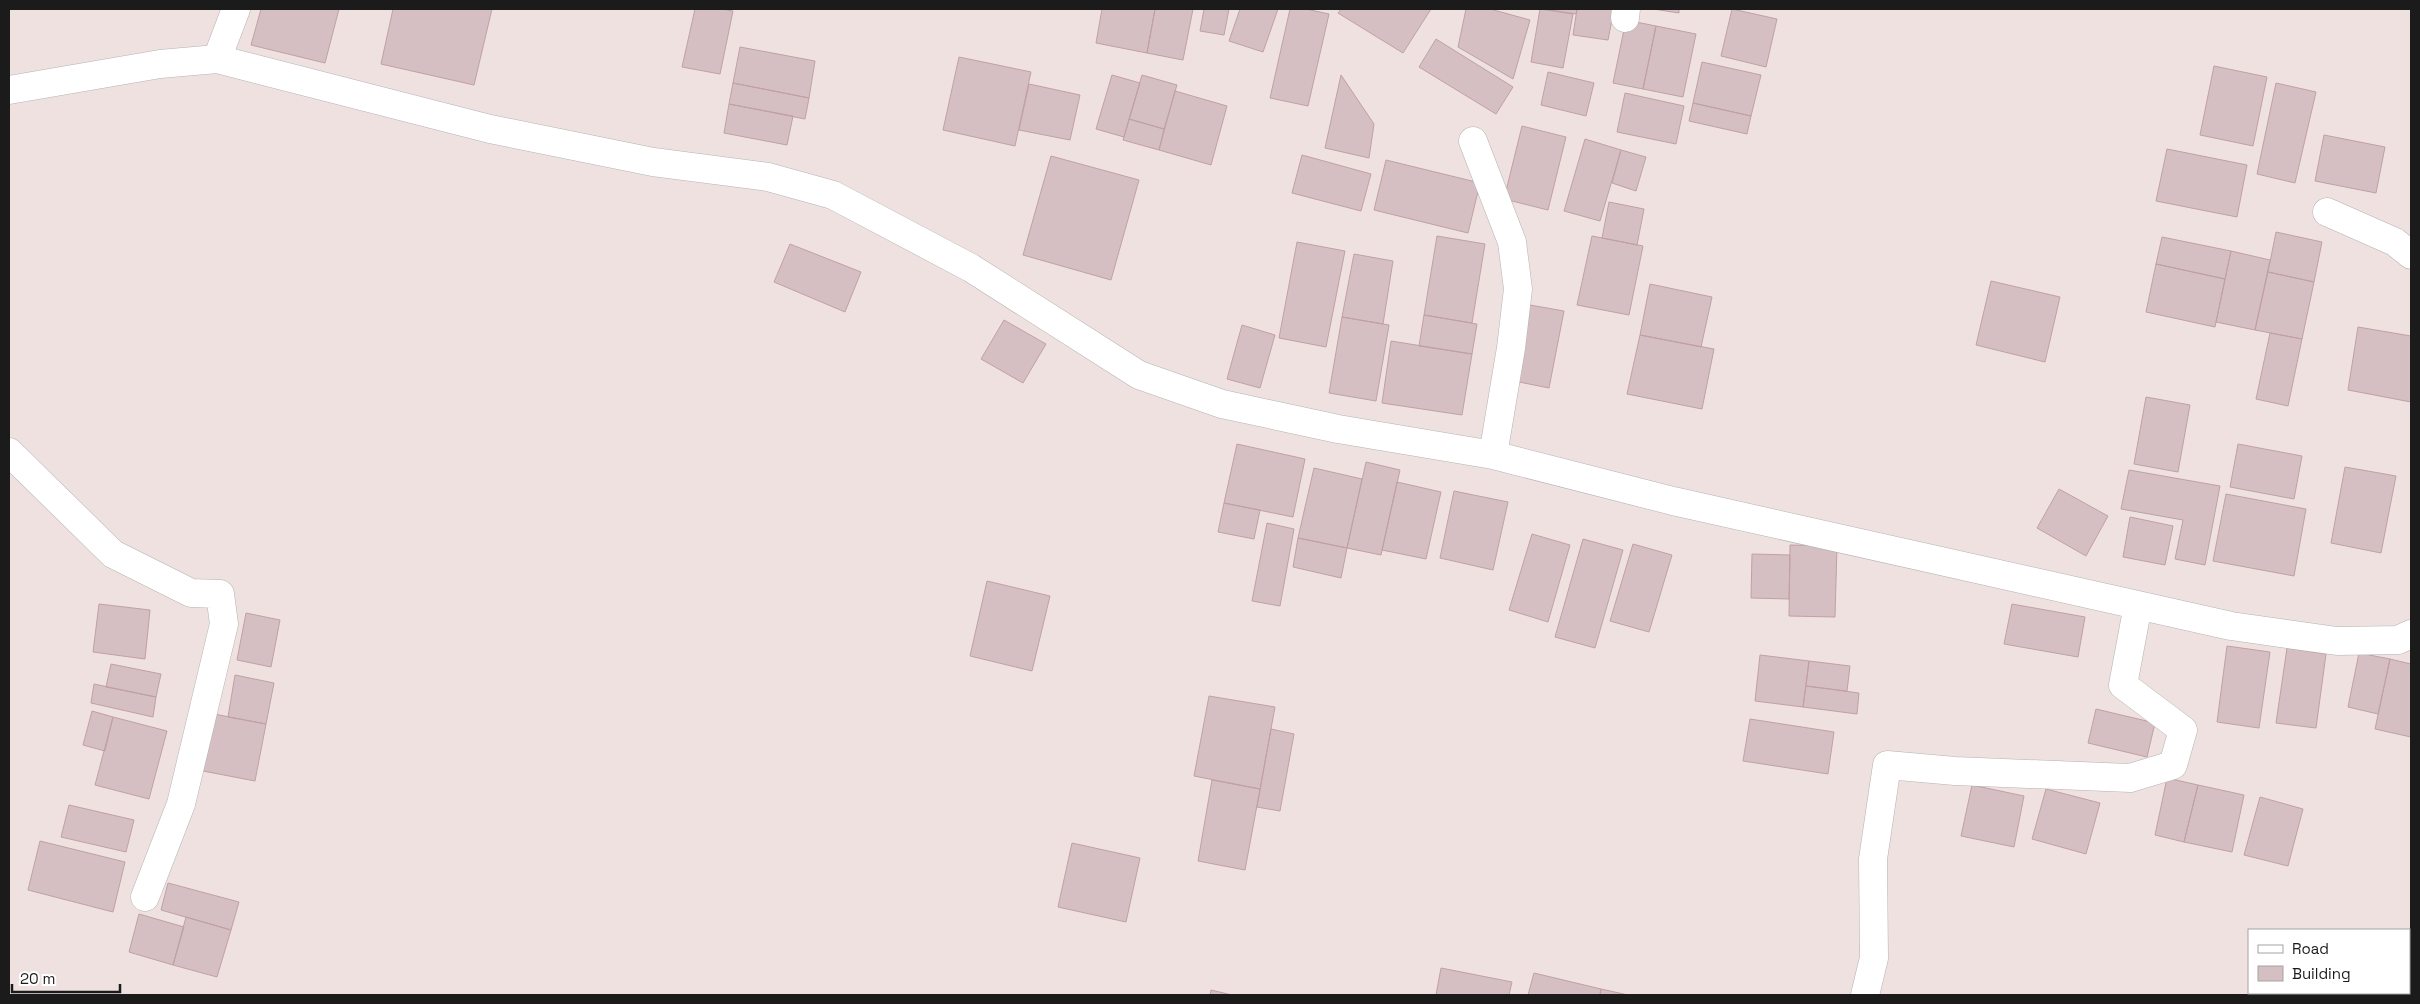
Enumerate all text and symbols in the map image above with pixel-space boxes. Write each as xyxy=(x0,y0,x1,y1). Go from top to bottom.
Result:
legend xyxy=(2248,929,2410,994)
text: Road xyxy=(2292,939,2329,958)
scale bar xyxy=(12,962,120,994)
text: Building xyxy=(2292,964,2351,983)
text: 20 m xyxy=(20,969,55,988)

